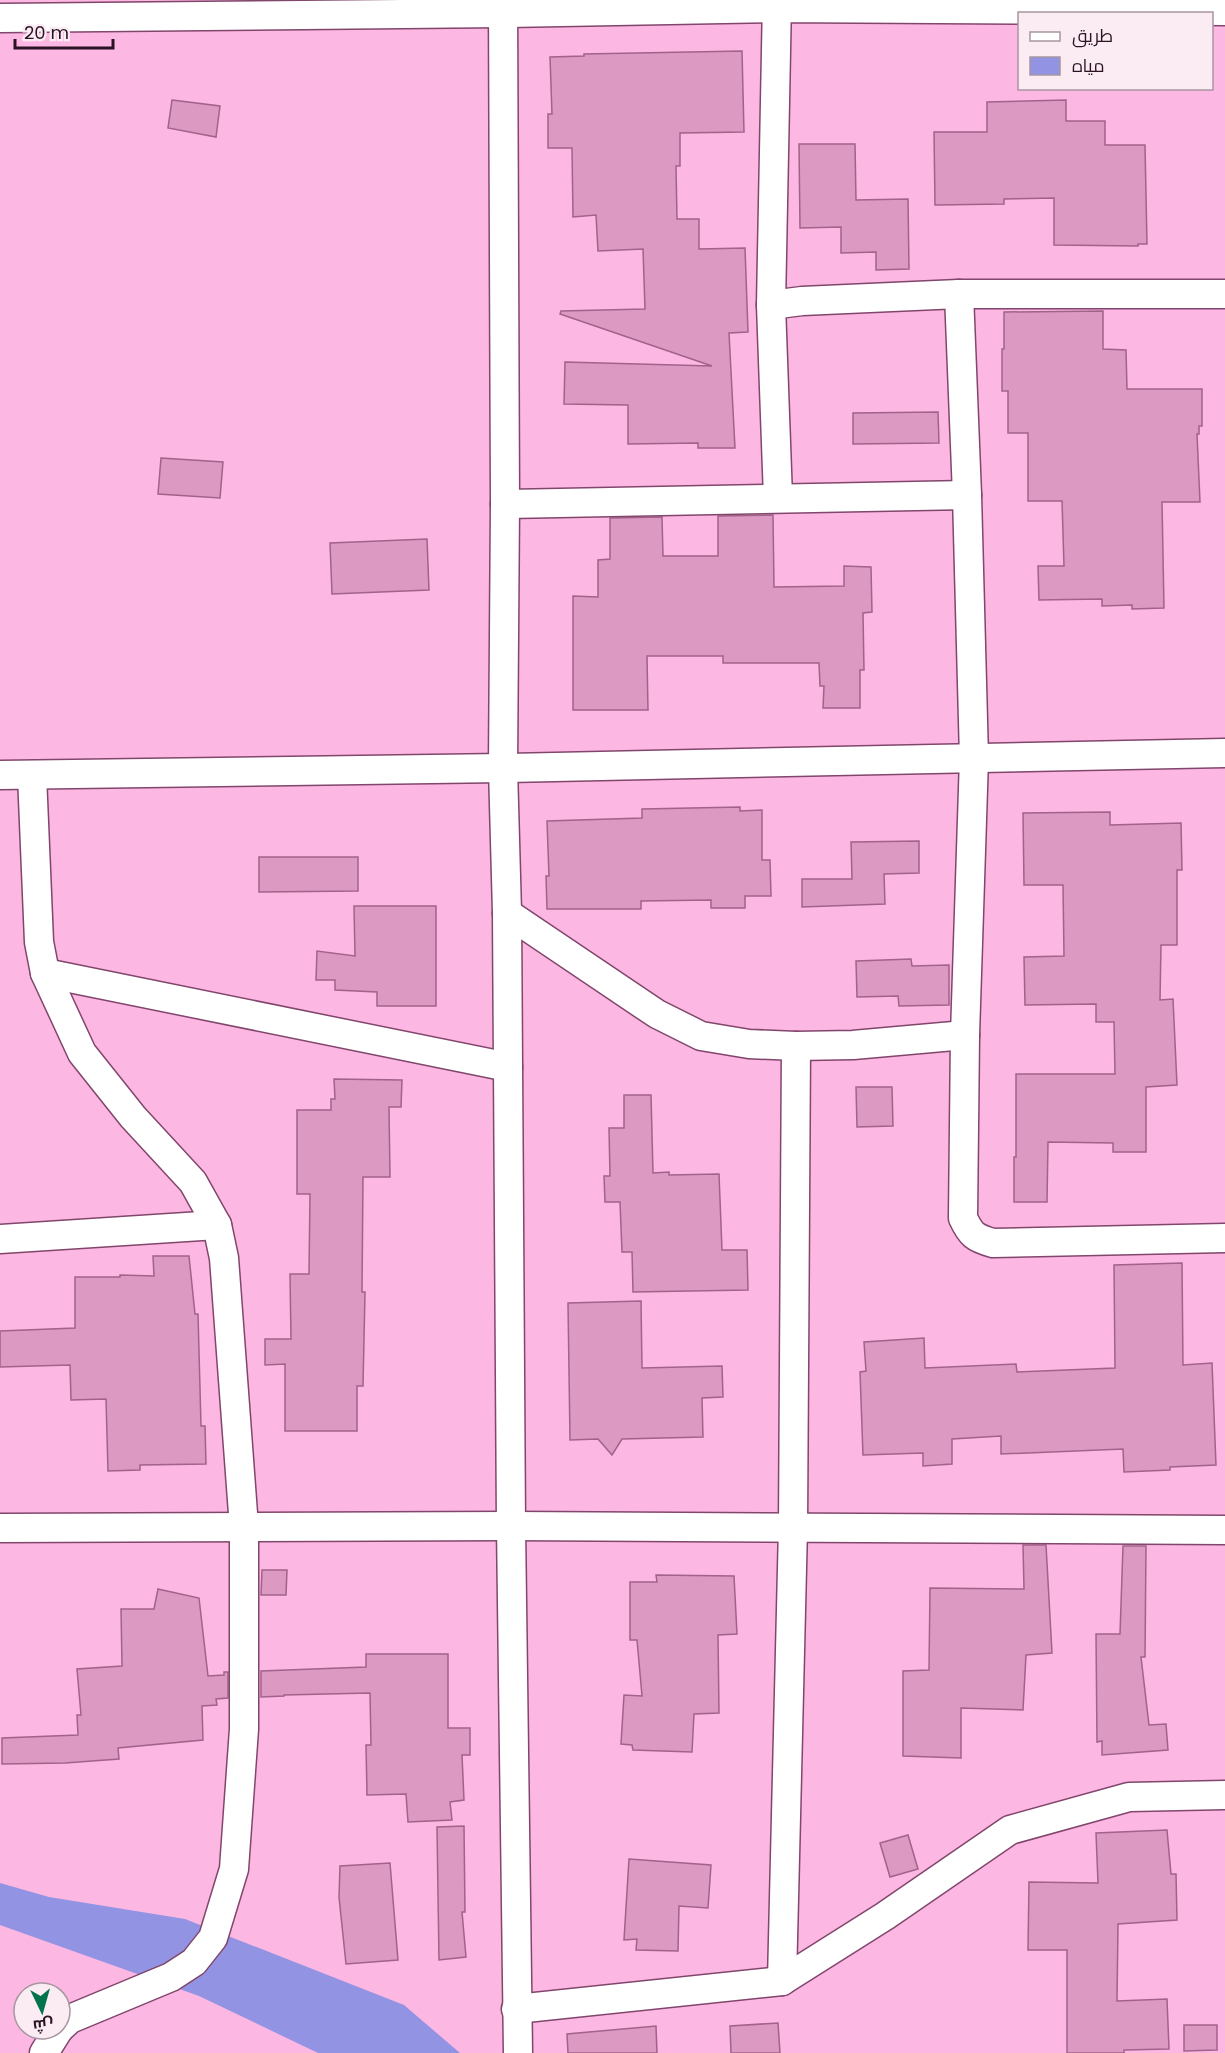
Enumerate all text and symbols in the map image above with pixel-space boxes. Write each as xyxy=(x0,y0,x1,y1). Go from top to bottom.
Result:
scale bar xyxy=(15,12,112,50)
legend xyxy=(1018,12,1213,90)
text: 20 m xyxy=(24,20,69,45)
text: طريق xyxy=(1072,23,1113,48)
text: مياه xyxy=(1072,53,1105,78)
north arrow xyxy=(12,1981,72,2041)
text: ش xyxy=(32,2013,54,2038)

